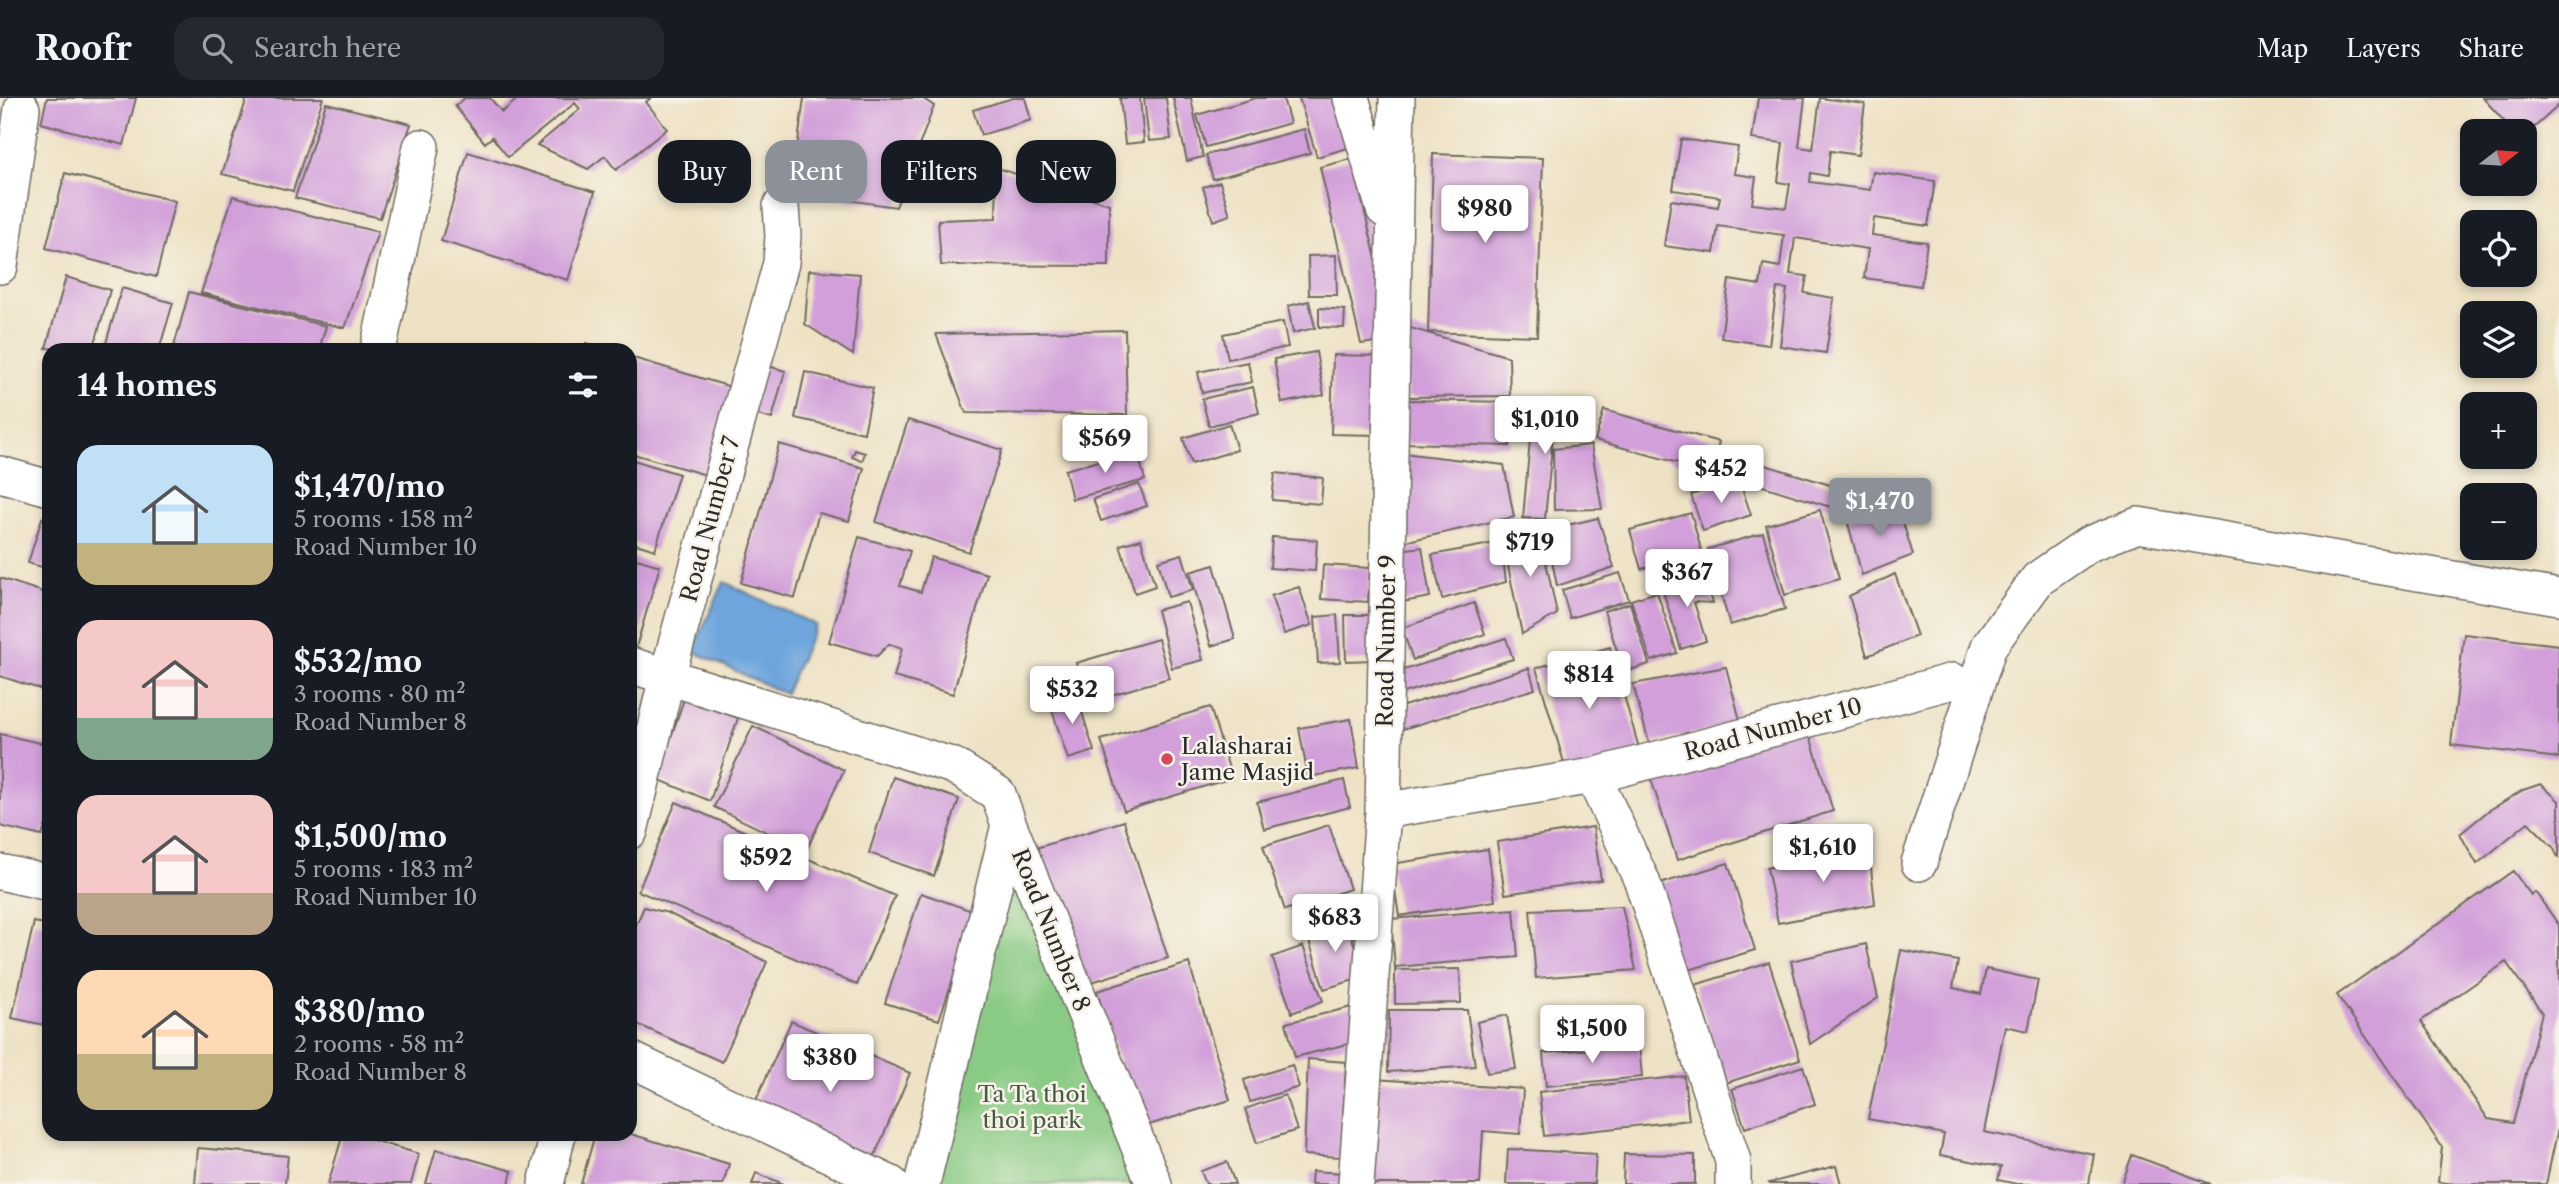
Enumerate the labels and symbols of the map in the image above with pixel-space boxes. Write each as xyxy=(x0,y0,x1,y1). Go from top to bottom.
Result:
north arrow xyxy=(2460,119,2538,196)
pin: $980 xyxy=(1444,186,1526,245)
pin: $1,010 xyxy=(1488,396,1602,456)
pin: $569 xyxy=(1064,416,1146,475)
street label: Road Number 7 xyxy=(674,432,746,605)
pin: $452 xyxy=(1680,446,1762,505)
pin: $1,470 xyxy=(1823,478,1937,538)
pin: $719 xyxy=(1489,519,1571,579)
pin: $367 xyxy=(1646,550,1728,609)
street label: Road Number 9 xyxy=(1370,554,1402,728)
pin: $814 xyxy=(1548,652,1630,711)
pin: $532 xyxy=(1031,666,1113,726)
street label: Road Number 10 xyxy=(1681,692,1865,766)
place label: Lalasharai Jame Masjid xyxy=(1178,732,1314,786)
marker: Lalasharai Jame Masjid xyxy=(1159,751,1175,767)
pin: $1,610 xyxy=(1766,824,1880,884)
pin: $592 xyxy=(725,834,807,894)
street label: Road Number 8 xyxy=(1006,845,1096,1015)
pin: $683 xyxy=(1294,894,1376,954)
pin: $1,500 xyxy=(1535,1006,1649,1065)
pin: $380 xyxy=(789,1034,871,1094)
park label: Ta Ta thoi thoi park xyxy=(977,1080,1087,1134)

